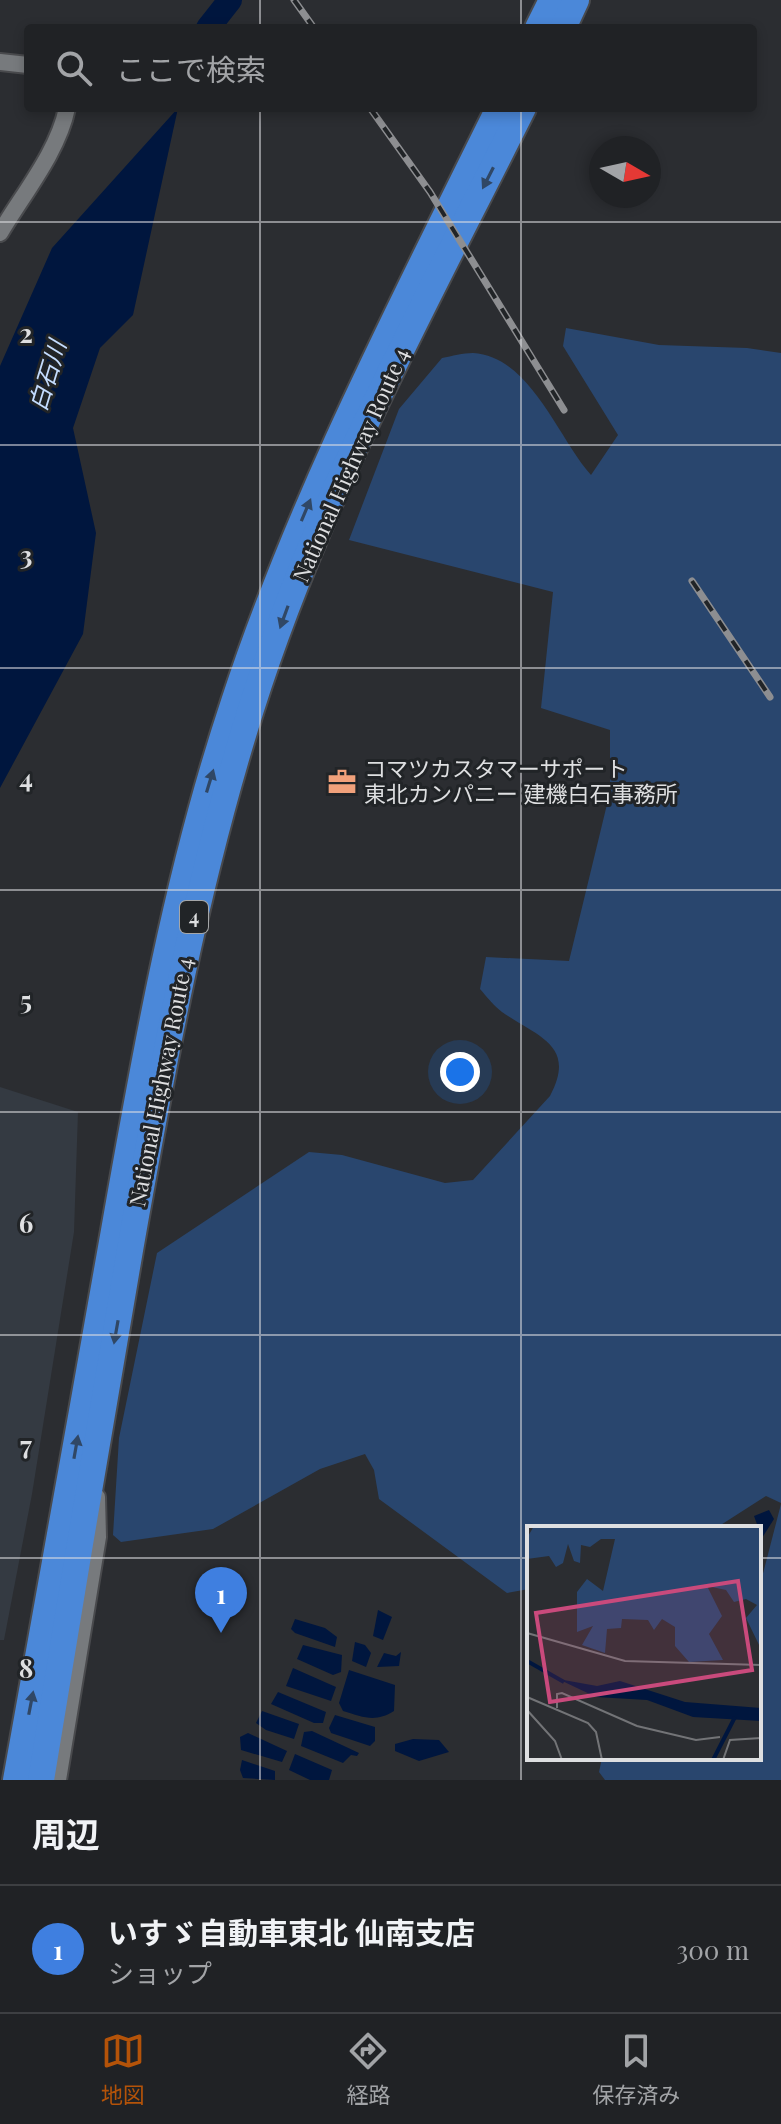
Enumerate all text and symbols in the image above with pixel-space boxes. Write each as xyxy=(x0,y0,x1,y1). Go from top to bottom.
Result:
search box xyxy=(24,24,757,112)
icon: search xyxy=(52,46,96,90)
text: ここで検索 xyxy=(116,49,266,89)
north arrow xyxy=(589,136,661,208)
one-way arrow xyxy=(481,166,495,189)
text: 2 xyxy=(19,315,33,350)
water label: 白石川 xyxy=(20,333,73,415)
street label: National Highway Route 4 xyxy=(285,343,415,586)
one-way arrow xyxy=(300,498,313,522)
text: 3 xyxy=(20,537,32,572)
one-way arrow xyxy=(278,605,290,629)
place label: コマツカスタマーサポート 東北カンパニー 建機白石事務所 xyxy=(364,753,677,808)
text: 4 xyxy=(19,760,33,795)
office icon: コマツカスタマーサポート 東北カンパニー 建機白石事務所 xyxy=(327,767,357,797)
one-way arrow xyxy=(204,769,217,793)
road number: 4 xyxy=(180,901,208,933)
street label: National Highway Route 4 xyxy=(121,955,199,1209)
text: 5 xyxy=(20,982,32,1017)
your location xyxy=(440,1052,480,1092)
text: 6 xyxy=(19,1205,33,1240)
one-way arrow xyxy=(109,1319,121,1344)
text: 7 xyxy=(20,1427,32,1462)
one-way arrow xyxy=(70,1435,83,1460)
inset map xyxy=(527,1526,761,1760)
pin: 1 xyxy=(195,1567,247,1633)
text: 8 xyxy=(19,1650,33,1685)
one-way arrow xyxy=(25,1691,38,1716)
text: 周辺 xyxy=(32,1810,100,1856)
text: いすゞ自動車東北 仙南支店 xyxy=(108,1912,475,1952)
text: 1 xyxy=(53,1932,63,1967)
text: 300 m xyxy=(677,1932,749,1967)
text: ショップ xyxy=(108,1955,212,1990)
tab: 地図 xyxy=(101,2029,145,2109)
tab: 経路 xyxy=(346,2029,390,2109)
tab: 保存済み xyxy=(592,2029,680,2109)

